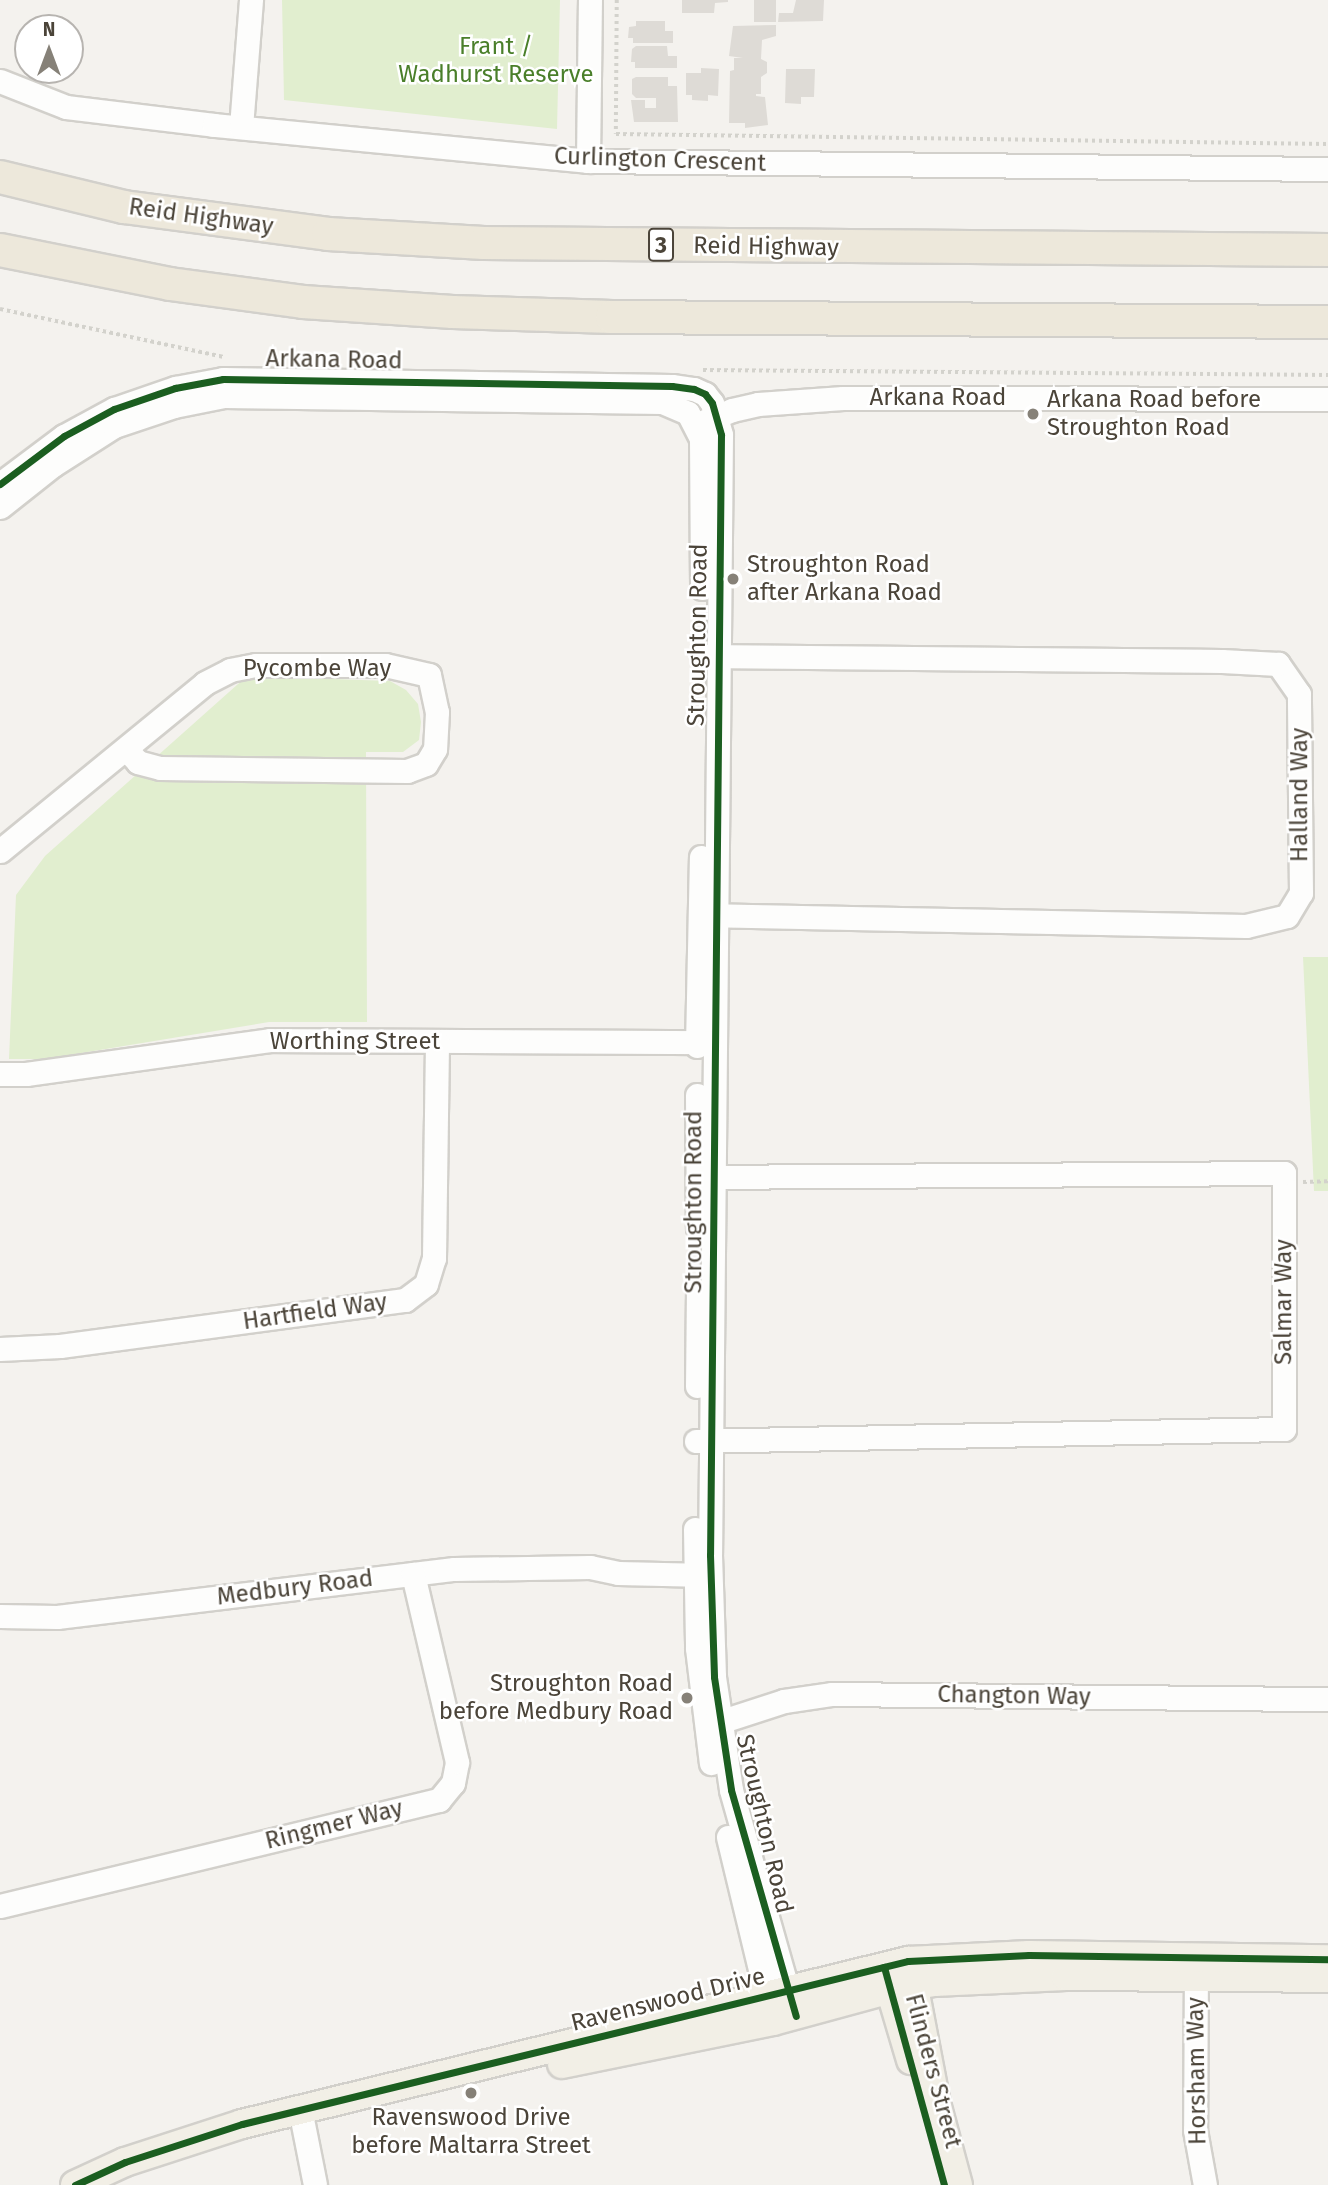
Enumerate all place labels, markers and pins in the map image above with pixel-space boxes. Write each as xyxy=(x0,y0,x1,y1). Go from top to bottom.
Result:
place label: Arkana Road before Stroughton Road xyxy=(1047,386,1261,442)
marker: Arkana Road before Stroughton Road xyxy=(1025,406,1041,422)
place label: Stroughton Road after Arkana Road xyxy=(747,551,942,607)
marker: Stroughton Road after Arkana Road xyxy=(725,571,741,587)
place label: Stroughton Road before Medbury Road xyxy=(439,1670,673,1726)
marker: Stroughton Road before Medbury Road xyxy=(679,1690,695,1706)
marker: Ravenswood Drive before Maltarra Street xyxy=(463,2085,479,2101)
place label: Ravenswood Drive before Maltarra Street xyxy=(351,2104,591,2160)

